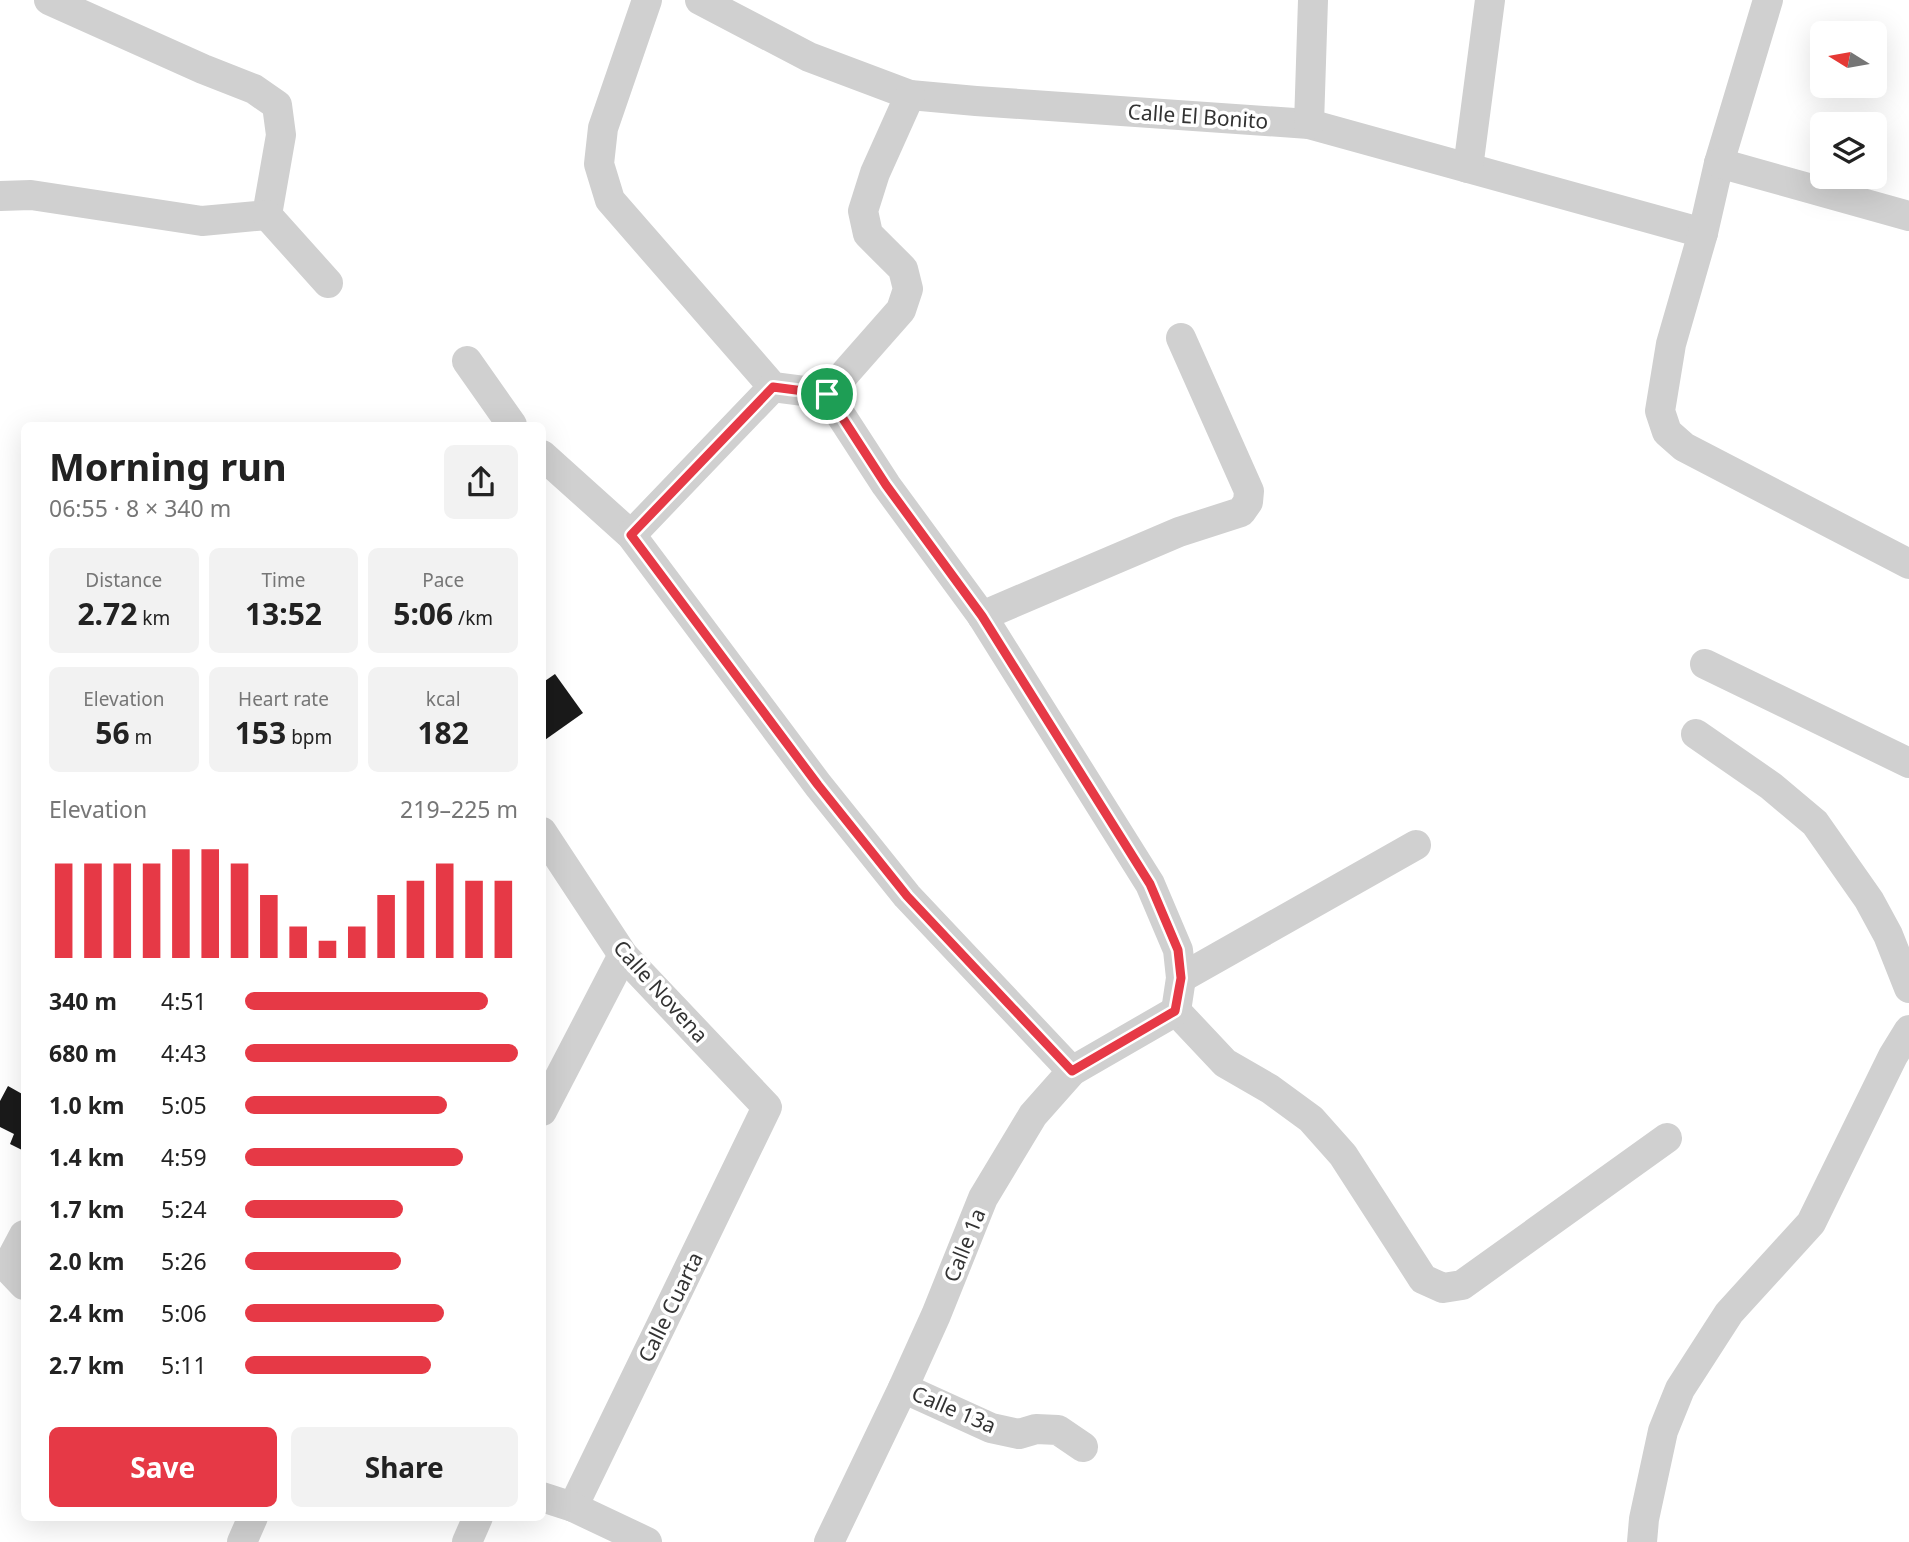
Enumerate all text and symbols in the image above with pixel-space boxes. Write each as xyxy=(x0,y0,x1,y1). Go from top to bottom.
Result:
north arrow xyxy=(1810,21,1886,98)
map controls xyxy=(1810,21,1887,189)
street label: Calle El Bonito xyxy=(1127,97,1269,135)
button: layers xyxy=(1810,112,1887,189)
pin xyxy=(797,364,857,424)
icon: arrive xyxy=(808,375,846,413)
text: Morning run xyxy=(49,440,287,492)
button: share xyxy=(444,445,518,519)
text: 06:55 · 8 × 340 m xyxy=(49,492,231,524)
text: Distance xyxy=(85,567,162,593)
text: Time xyxy=(262,567,305,593)
text: Pace xyxy=(422,567,464,593)
text: 2.72 xyxy=(77,593,137,634)
text: 13:52 xyxy=(245,593,322,634)
text: 5:06 xyxy=(393,593,453,634)
text: km xyxy=(137,605,170,631)
text: /km xyxy=(453,605,493,631)
text: Elevation xyxy=(83,686,164,712)
text: Heart rate xyxy=(238,686,329,712)
text: kcal xyxy=(426,686,461,712)
text: 56 xyxy=(95,712,130,753)
text: 153 xyxy=(235,712,286,753)
text: 182 xyxy=(417,712,469,753)
text: m xyxy=(130,724,152,750)
text: bpm xyxy=(286,724,332,750)
text: Elevation xyxy=(49,793,147,825)
text: 219–225 m xyxy=(400,793,518,825)
street label: Calle Novena xyxy=(608,934,714,1048)
text: 340 m xyxy=(49,985,117,1017)
text: 4:51 xyxy=(161,985,207,1017)
text: 680 m xyxy=(49,1037,117,1069)
text: 4:43 xyxy=(161,1037,207,1069)
text: 1.0 km xyxy=(49,1089,124,1121)
text: 5:05 xyxy=(161,1089,207,1121)
text: 1.4 km xyxy=(49,1141,124,1173)
text: 4:59 xyxy=(161,1141,207,1173)
text: 1.7 km xyxy=(49,1193,124,1225)
text: 5:24 xyxy=(161,1193,207,1225)
street label: Calle 1a xyxy=(937,1204,991,1286)
text: 2.0 km xyxy=(49,1245,124,1277)
text: 5:26 xyxy=(161,1245,207,1277)
street label: Calle Cuarta xyxy=(631,1247,709,1367)
text: 2.4 km xyxy=(49,1297,124,1329)
text: 5:06 xyxy=(161,1297,207,1329)
text: 2.7 km xyxy=(49,1349,124,1381)
text: 5:11 xyxy=(161,1349,207,1381)
street label: Calle 13a xyxy=(908,1379,1000,1439)
button: Save xyxy=(49,1427,277,1507)
button: Share xyxy=(291,1427,518,1507)

